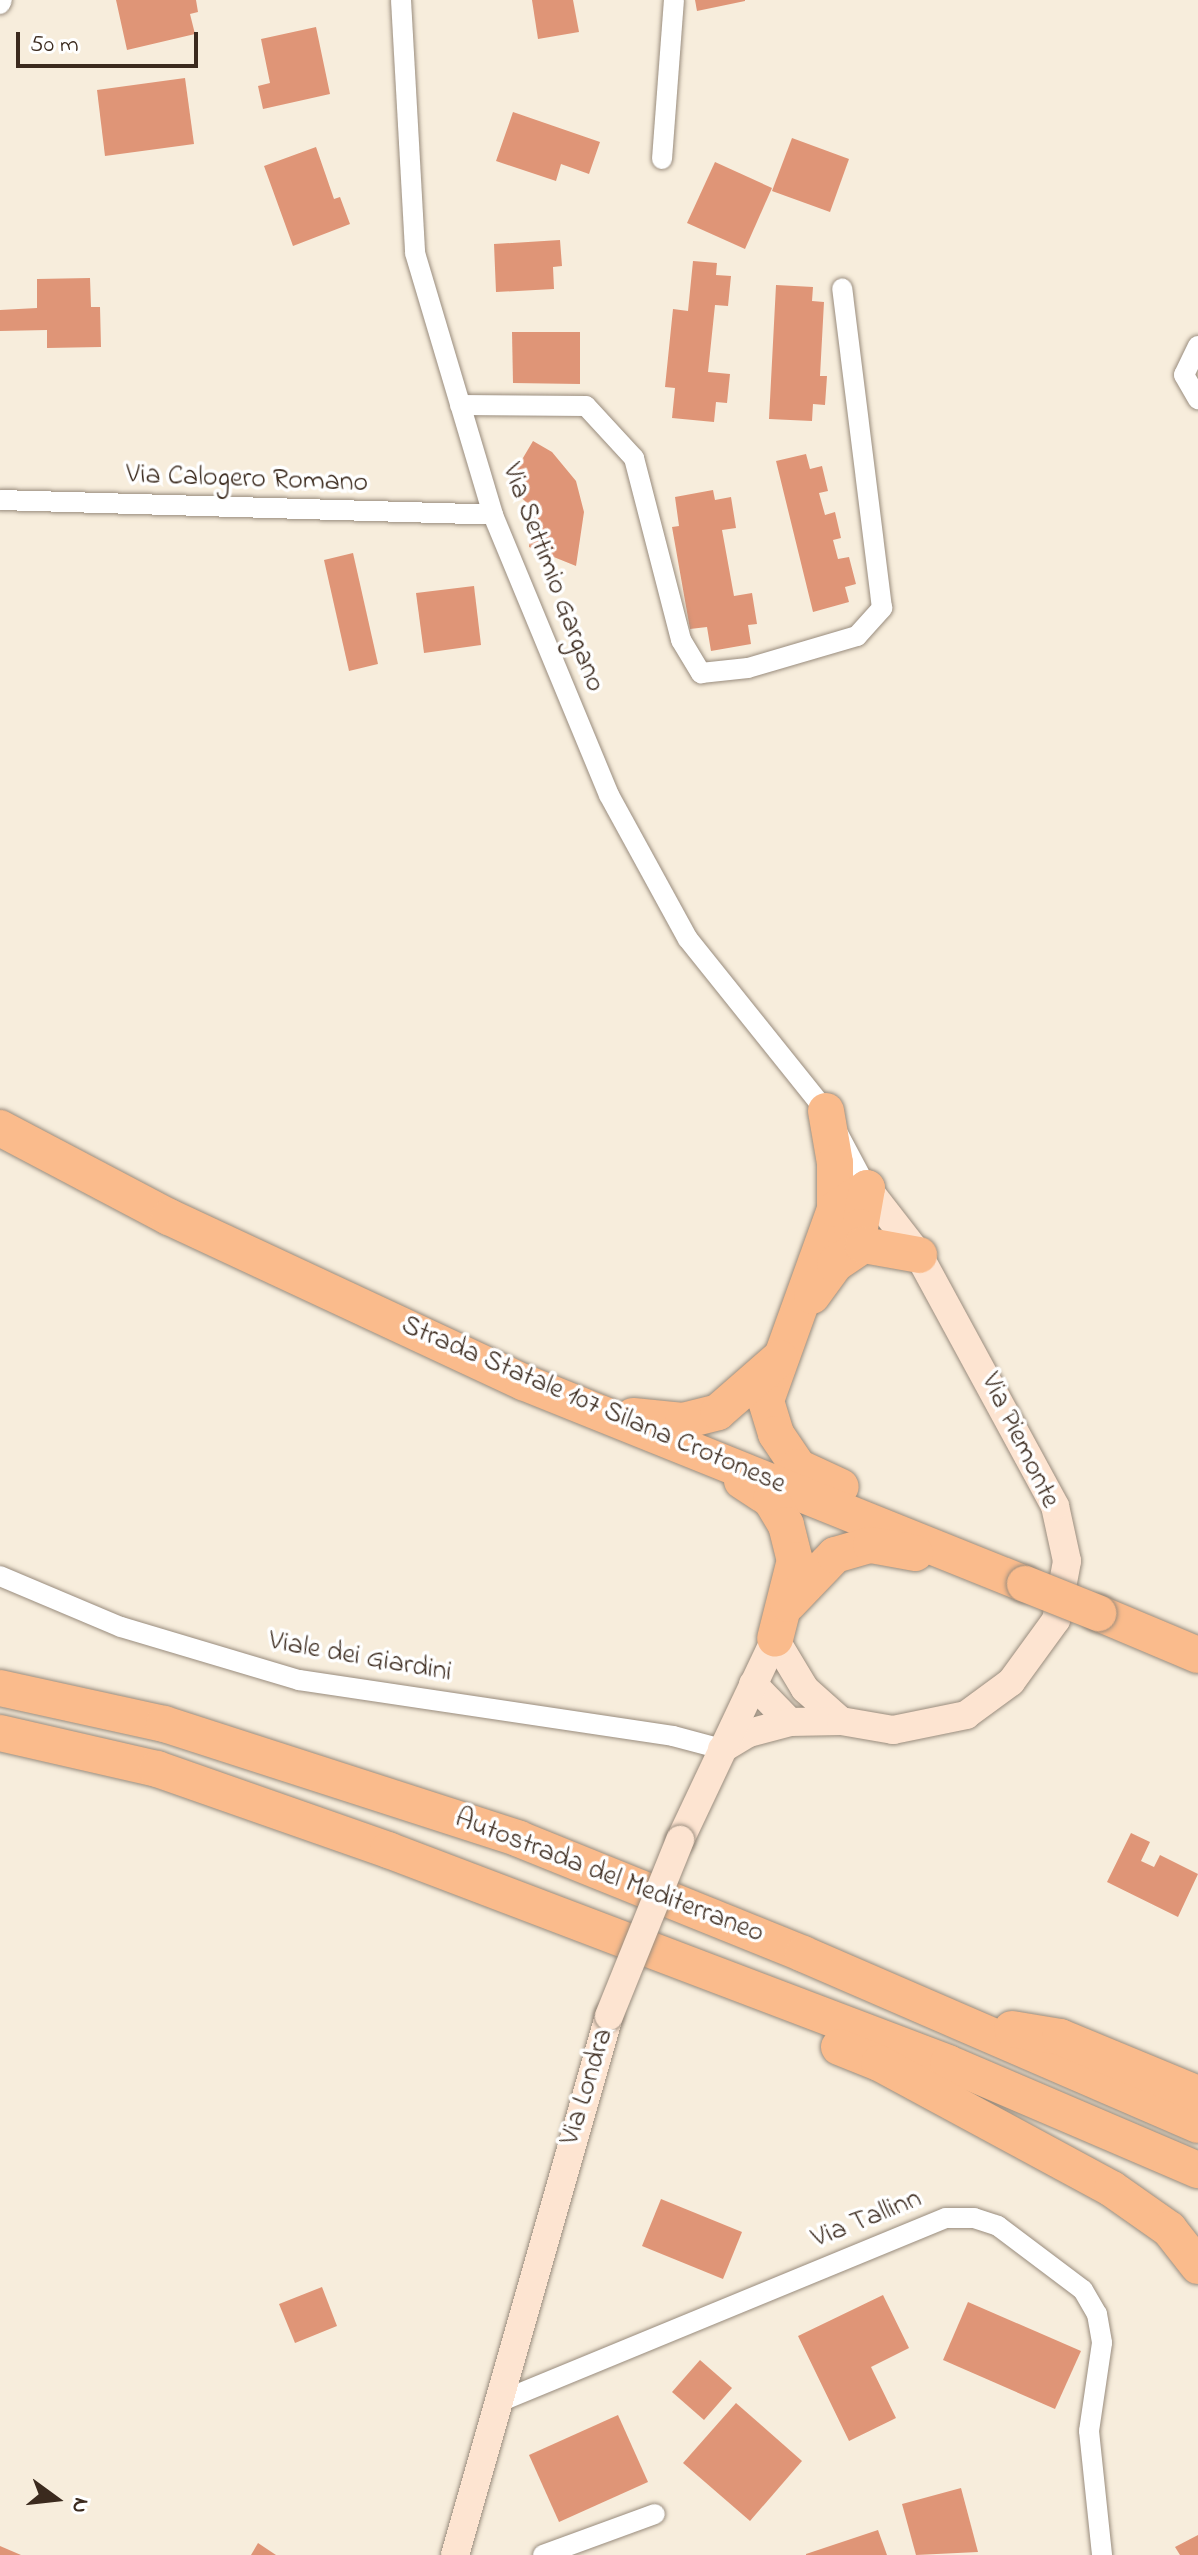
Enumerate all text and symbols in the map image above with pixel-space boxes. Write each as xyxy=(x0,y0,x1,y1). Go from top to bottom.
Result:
scale bar xyxy=(20,16,202,66)
text: 50 m xyxy=(30,28,79,63)
street label: Via Calogero Romano xyxy=(125,459,369,501)
street label: Via Settimio Gargano xyxy=(493,459,611,697)
street label: Strada Statale 107 Silana Crotonese xyxy=(396,1310,790,1502)
street label: Via Piemonte xyxy=(972,1368,1066,1514)
street label: Viale dei Giardini xyxy=(266,1625,454,1691)
street label: Autostrada del Mediterraneo xyxy=(450,1803,768,1951)
street label: Via Londra xyxy=(554,2025,622,2149)
street label: Via Tallinn xyxy=(807,2183,927,2257)
north arrow xyxy=(16,2459,96,2539)
text: N xyxy=(62,2494,97,2517)

